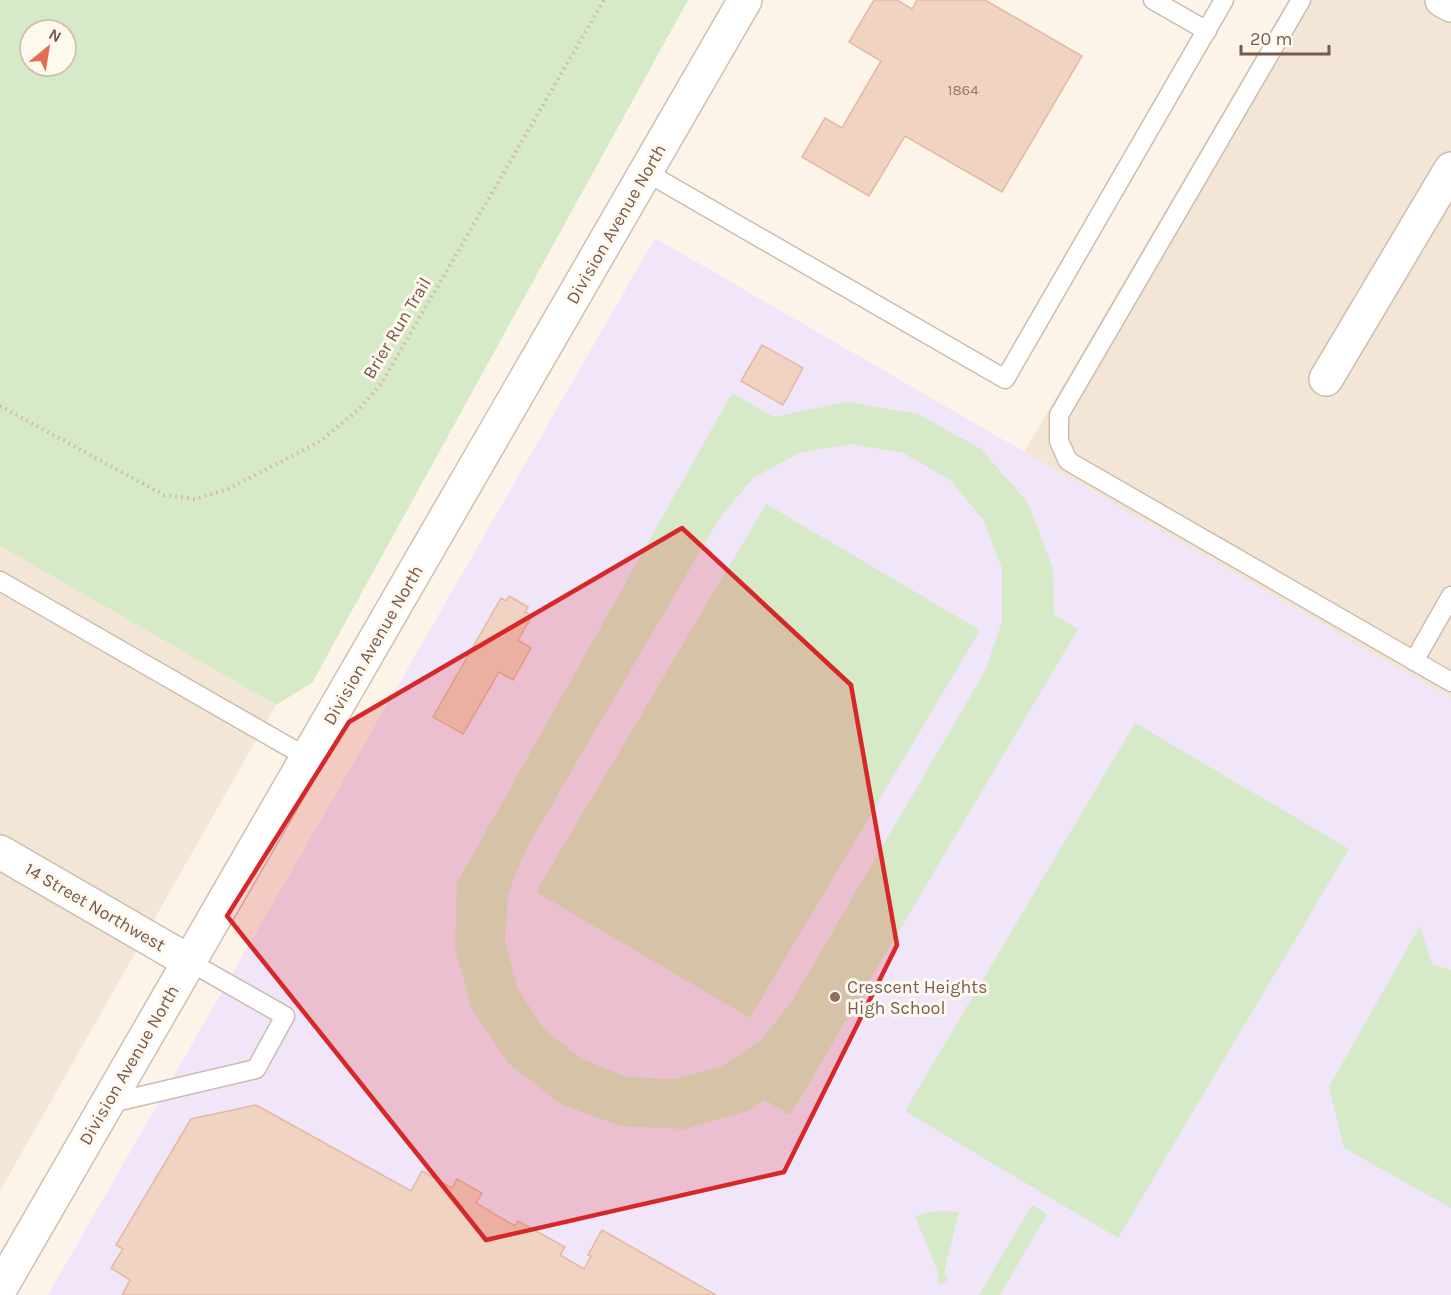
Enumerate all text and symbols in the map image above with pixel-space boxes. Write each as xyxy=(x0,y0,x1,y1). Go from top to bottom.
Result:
north arrow xyxy=(18,18,78,78)
scale bar xyxy=(1241,18,1330,56)
text: N xyxy=(46,24,65,47)
text: 20 m xyxy=(1250,28,1292,50)
house number: 1864 xyxy=(947,81,979,99)
street label: Division Avenue North xyxy=(561,140,671,308)
street label: Brier Run Trail xyxy=(358,273,436,383)
street label: Division Avenue North xyxy=(318,561,428,729)
street label: 14 Street Northwest xyxy=(21,858,169,956)
place label: Crescent Heights High School xyxy=(847,976,988,1019)
street label: Division Avenue North xyxy=(74,981,184,1149)
marker: Crescent Heights High School xyxy=(828,990,842,1004)

